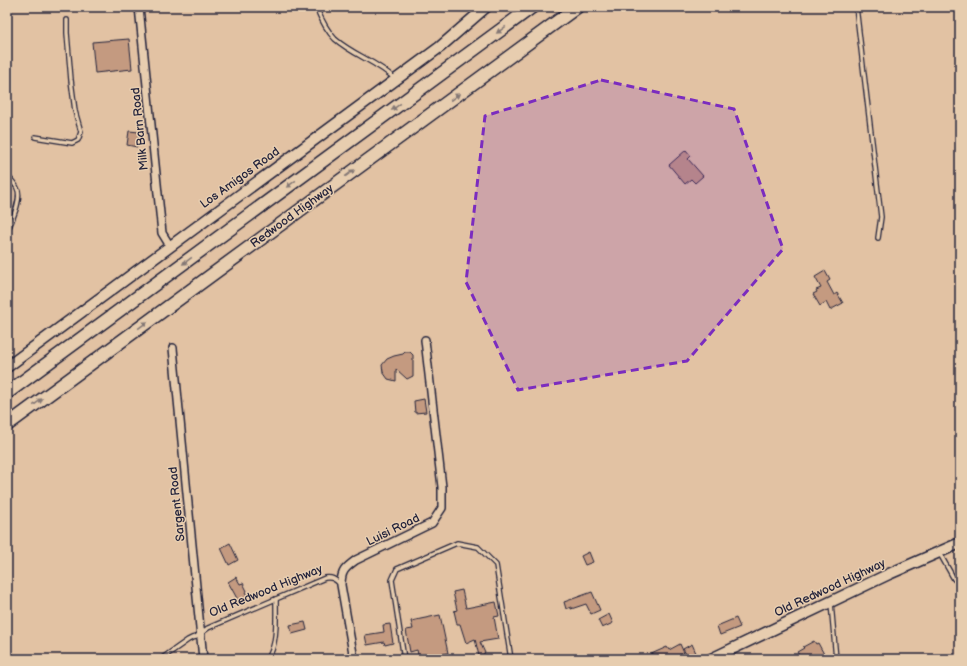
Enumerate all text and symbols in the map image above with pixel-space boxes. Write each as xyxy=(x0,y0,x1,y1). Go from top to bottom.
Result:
one-way arrow xyxy=(495,26,506,34)
street label: Milk Barn Road xyxy=(128,87,152,171)
one-way arrow xyxy=(449,92,460,101)
one-way arrow xyxy=(391,103,401,111)
street label: Los Amigos Road xyxy=(197,144,283,212)
one-way arrow xyxy=(344,169,355,178)
one-way arrow xyxy=(286,180,297,189)
street label: Redwood Highway xyxy=(248,181,337,251)
one-way arrow xyxy=(181,257,192,266)
one-way arrow xyxy=(138,321,149,329)
one-way arrow xyxy=(33,397,44,406)
street label: Sargent Road xyxy=(166,466,188,542)
street label: Luisi Road xyxy=(364,511,422,549)
street label: Old Redwood Highway xyxy=(772,555,888,620)
street label: Old Redwood Highway xyxy=(207,561,325,621)

